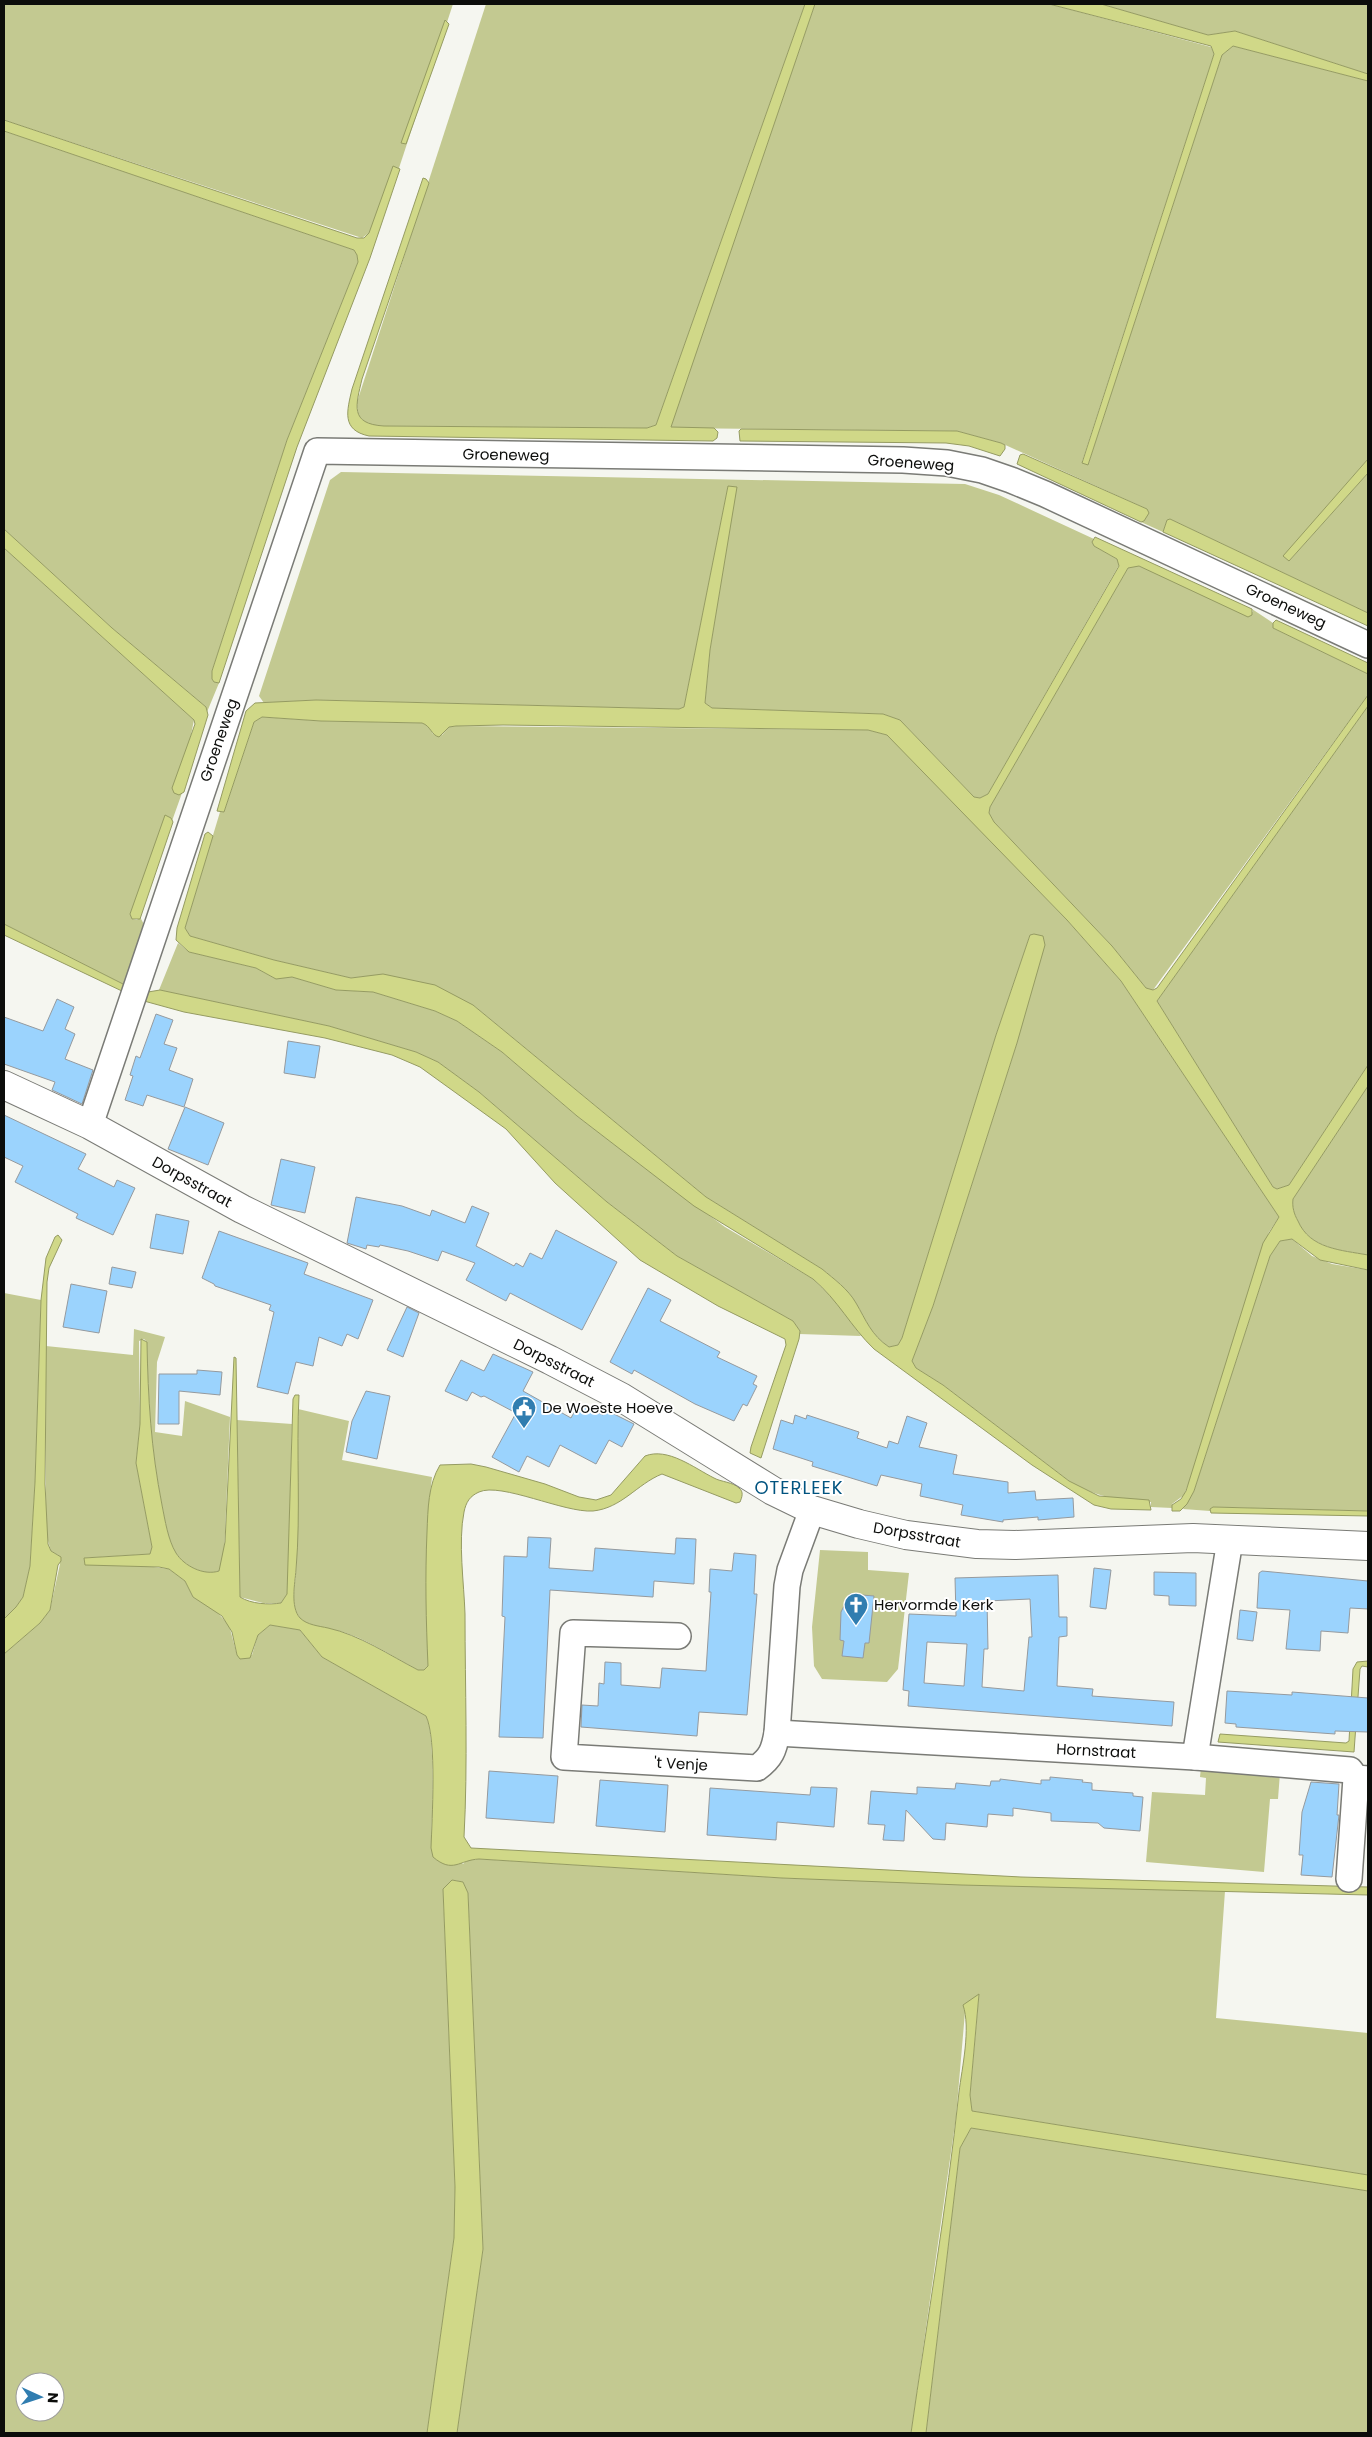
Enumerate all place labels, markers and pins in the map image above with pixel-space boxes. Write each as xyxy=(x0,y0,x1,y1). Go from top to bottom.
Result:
public building icon: De Woeste Hoeve xyxy=(511,1395,537,1429)
place label: De Woeste Hoeve xyxy=(542,1397,673,1418)
church icon: Hervormde Kerk xyxy=(843,1592,869,1626)
place label: Hervormde Kerk xyxy=(874,1594,994,1615)

